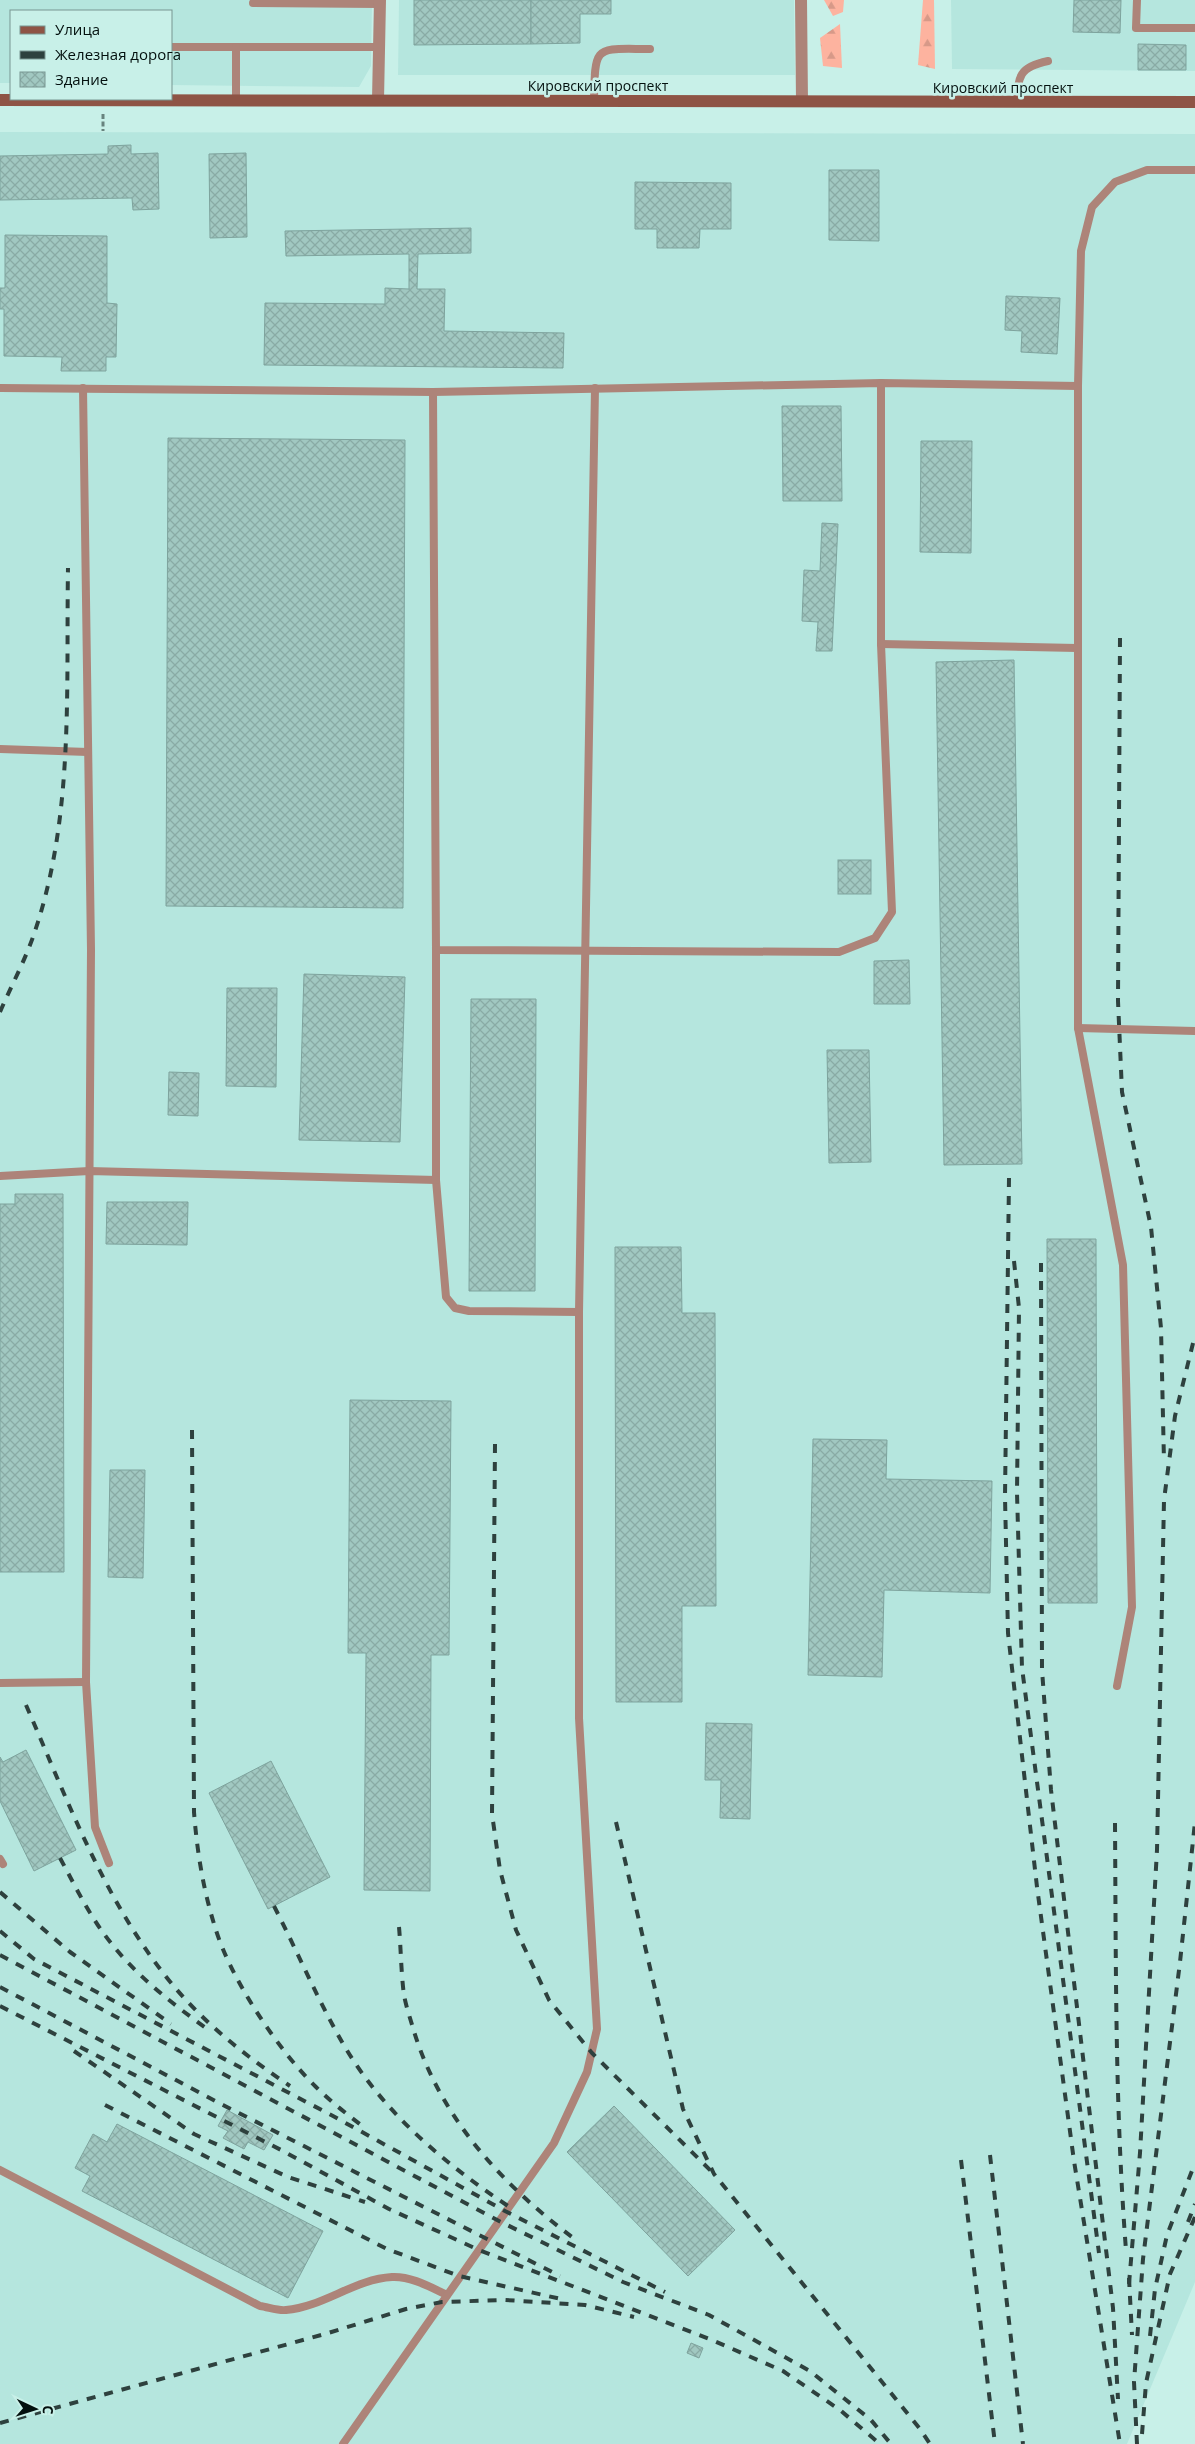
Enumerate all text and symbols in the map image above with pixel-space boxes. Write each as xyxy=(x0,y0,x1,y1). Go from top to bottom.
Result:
legend xyxy=(10,10,172,100)
text: Улица xyxy=(55,19,100,39)
text: Железная дорога xyxy=(55,44,181,64)
text: Здание xyxy=(55,69,108,89)
street label: Кировский проспект xyxy=(528,76,669,95)
street label: Кировский проспект xyxy=(933,78,1074,97)
north arrow xyxy=(10,2384,60,2434)
text: С xyxy=(39,2405,58,2415)

